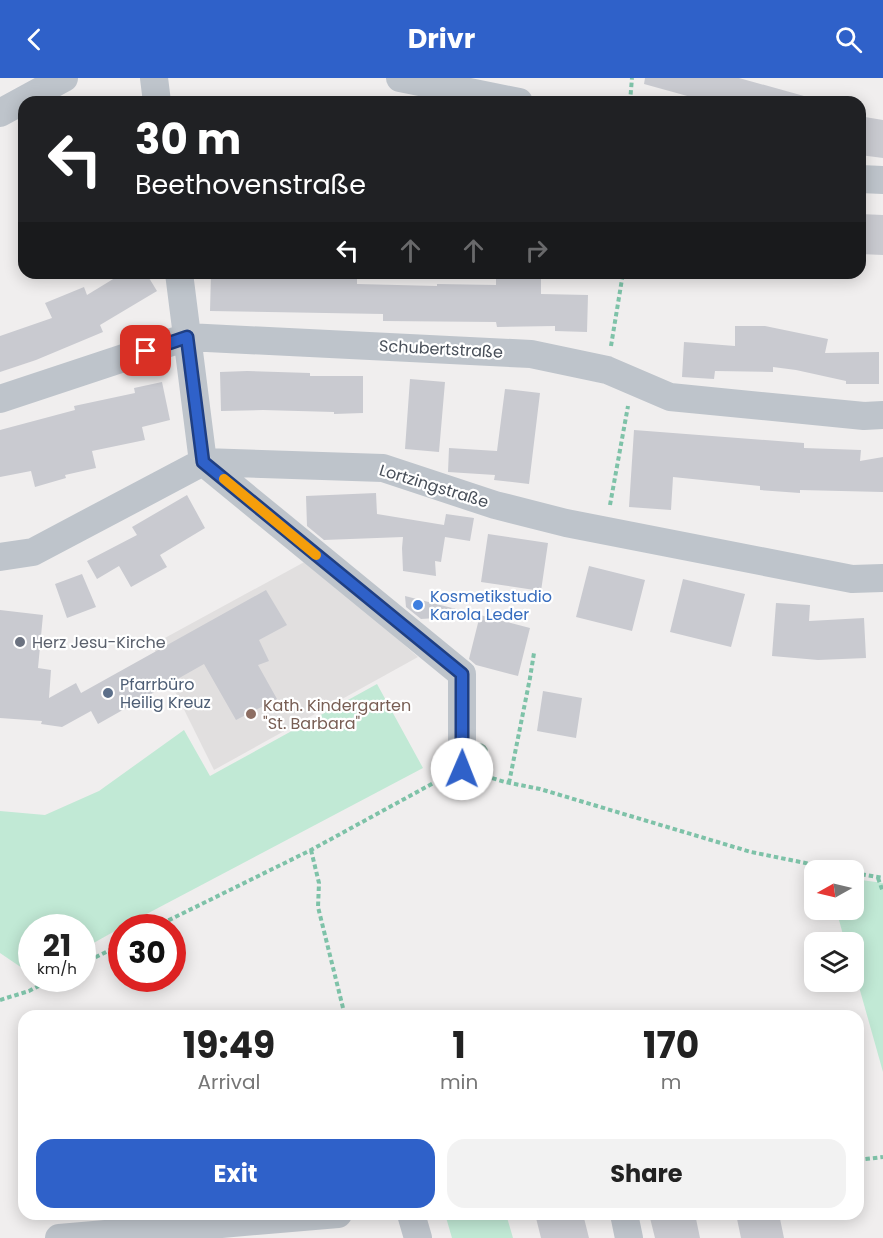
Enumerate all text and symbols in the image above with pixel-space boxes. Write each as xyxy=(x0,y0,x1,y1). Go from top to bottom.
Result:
text: Drivr xyxy=(408,20,475,57)
icon: back xyxy=(18,23,51,56)
icon: search xyxy=(832,23,865,56)
text: 30 m xyxy=(135,110,241,169)
icon: left xyxy=(36,120,114,198)
text: Beethovenstraße xyxy=(135,166,366,203)
icon: left xyxy=(331,234,364,267)
icon: ahead xyxy=(394,234,427,267)
icon: ahead xyxy=(457,234,490,267)
icon: right xyxy=(520,234,553,267)
pin xyxy=(120,325,171,376)
icon: arrive xyxy=(129,334,162,367)
street label: Schubertstraße xyxy=(379,334,504,364)
street label: Lortzingstraße xyxy=(377,458,491,514)
place label: Kosmetikstudio Karola Leder xyxy=(430,585,552,626)
marker: Kosmetikstudio Karola Leder xyxy=(411,598,425,612)
place label: Herz Jesu-Kirche xyxy=(32,631,166,654)
marker: Herz Jesu-Kirche xyxy=(13,635,27,649)
place label: Pfarrbüro Heilig Kreuz xyxy=(120,673,211,714)
marker: Pfarrbüro Heilig Kreuz xyxy=(101,686,115,700)
place label: Kath. Kindergarten "St. Barbara" xyxy=(263,694,411,735)
marker: Kath. Kindergarten "St. Barbara" xyxy=(244,707,258,721)
position arrow xyxy=(430,737,494,801)
north arrow xyxy=(804,860,864,920)
map controls xyxy=(804,860,864,992)
speed limit sign: 30 xyxy=(108,914,186,992)
text: 21 xyxy=(43,924,71,967)
button: layers xyxy=(804,932,864,992)
text: km/h xyxy=(37,958,77,979)
text: 19:49 xyxy=(183,1020,275,1071)
text: 1 xyxy=(452,1020,466,1071)
text: 170 xyxy=(643,1020,699,1071)
text: Arrival xyxy=(197,1068,260,1096)
text: min xyxy=(440,1068,478,1096)
text: m xyxy=(661,1068,681,1096)
button: Exit xyxy=(36,1139,435,1208)
button: Share xyxy=(447,1139,846,1208)

